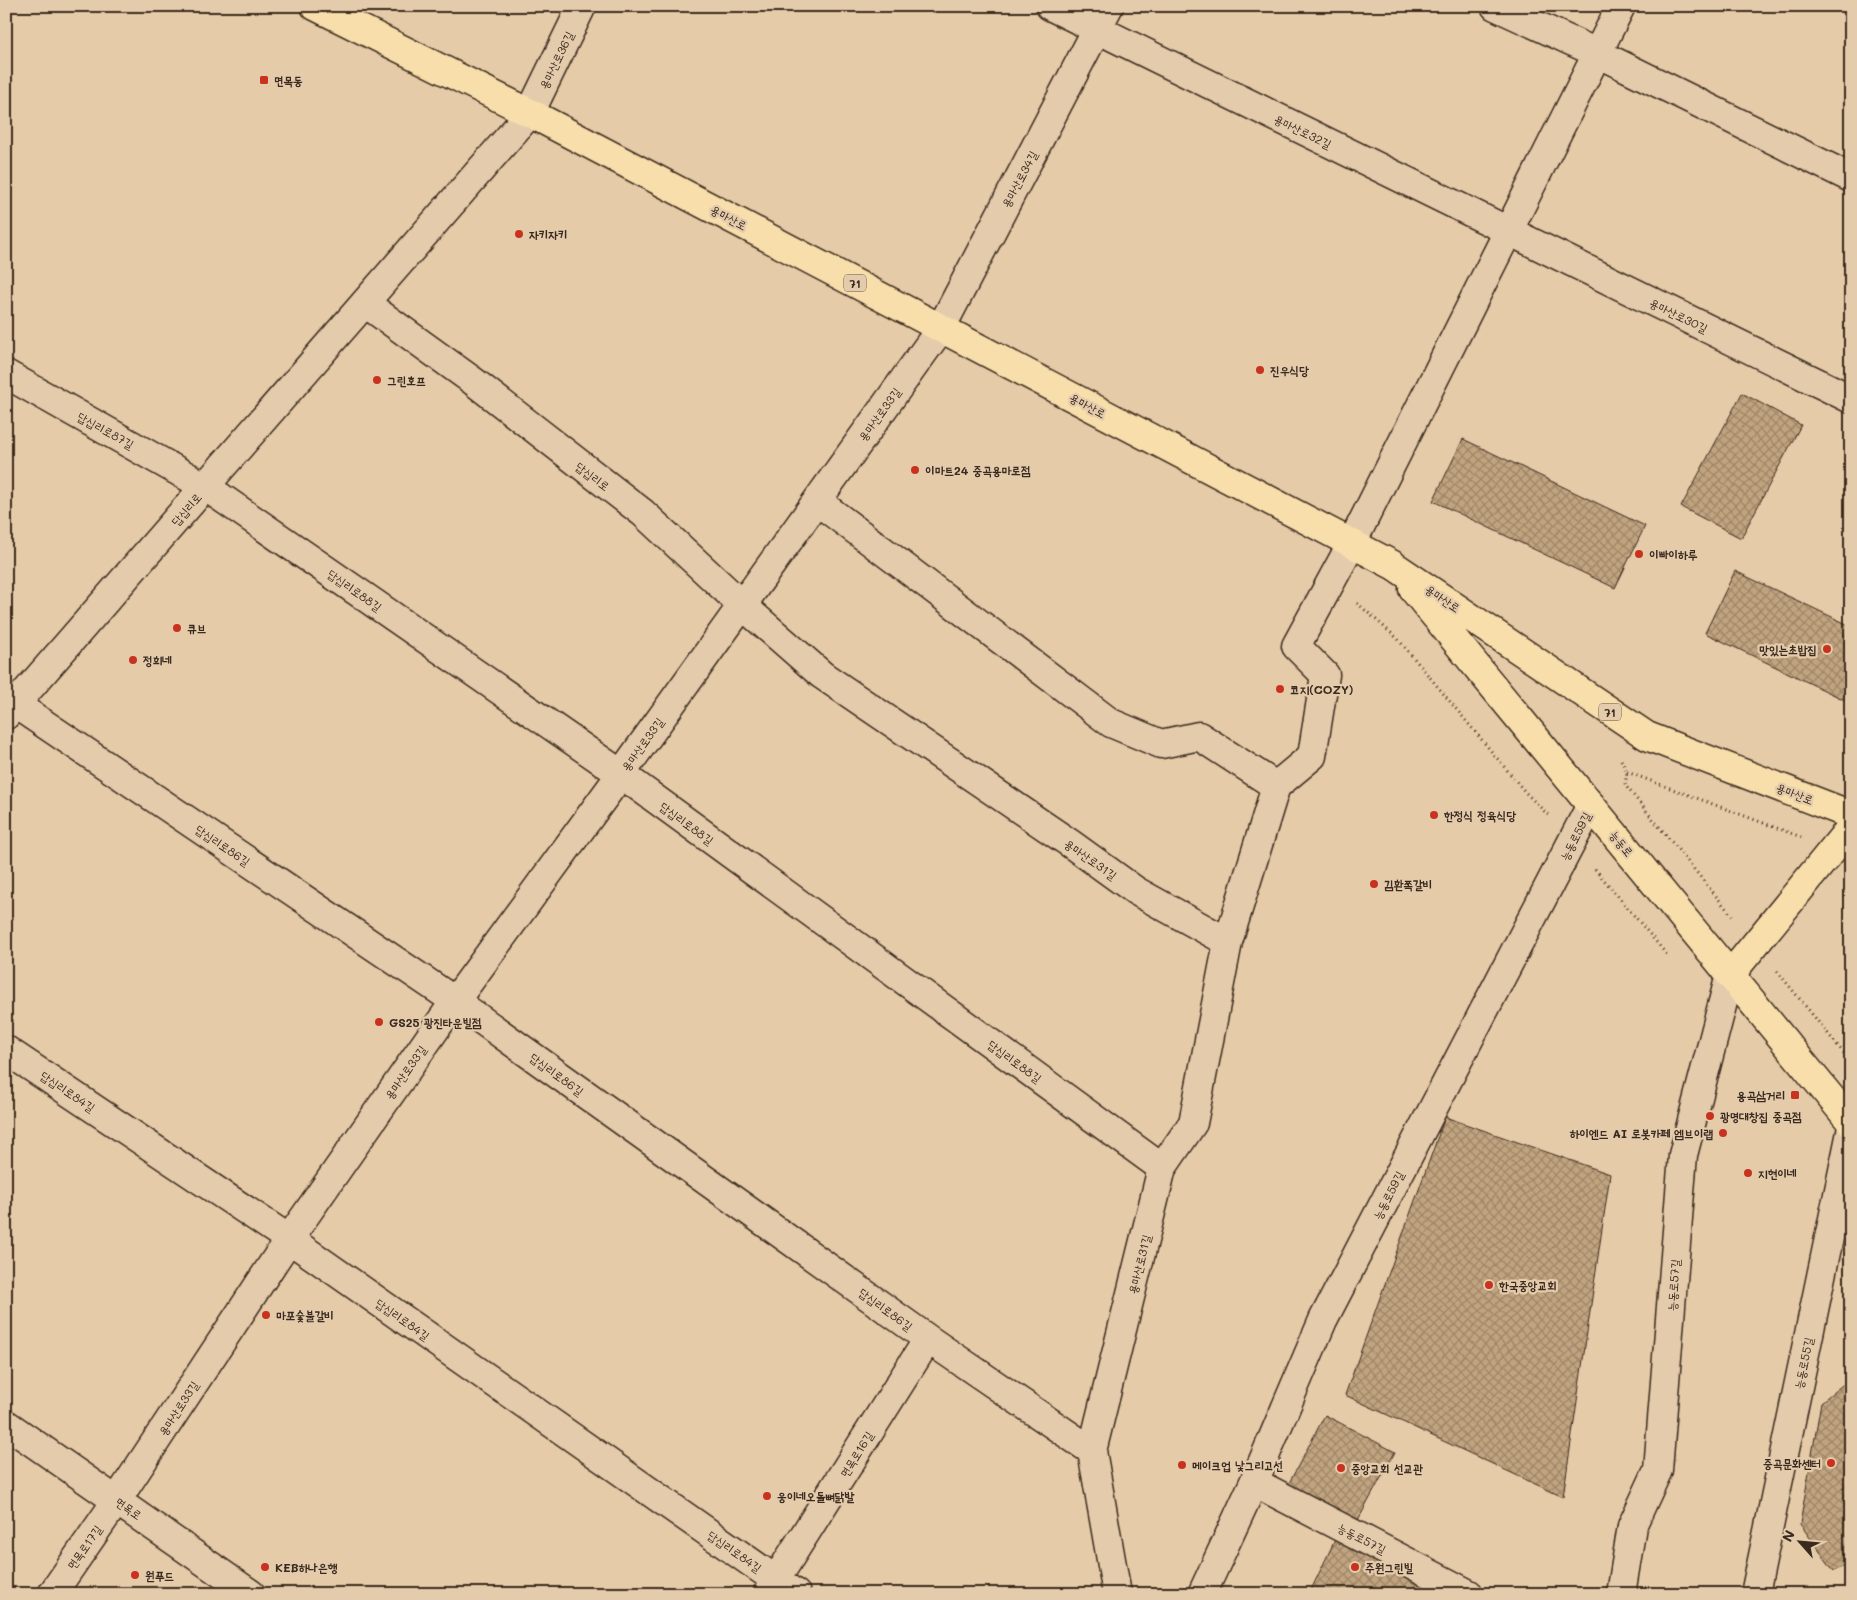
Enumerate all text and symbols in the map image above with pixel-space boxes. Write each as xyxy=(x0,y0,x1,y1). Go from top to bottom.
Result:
street label: 용마산로36길 xyxy=(535,28,577,92)
place label: 면목동 xyxy=(274,72,303,88)
marker: 면목동 xyxy=(258,74,270,86)
street label: 용마산로32길 xyxy=(1272,110,1335,152)
street label: 용마산로34길 xyxy=(997,147,1041,210)
street label: 용마산로 xyxy=(708,201,750,233)
place label: 자키자키 xyxy=(529,226,568,242)
marker: 자키자키 xyxy=(513,228,525,240)
road number: 71 xyxy=(844,274,866,292)
street label: 용마산로30길 xyxy=(1647,294,1711,336)
place label: 진우식당 xyxy=(1270,362,1309,378)
marker: 진우식당 xyxy=(1254,364,1266,376)
place label: 그린호프 xyxy=(387,372,426,388)
marker: 그린호프 xyxy=(371,374,383,386)
street label: 용마산로33길 xyxy=(854,384,904,444)
street label: 용마산로 xyxy=(1067,389,1109,421)
street label: 답십리로87길 xyxy=(75,408,137,452)
street label: 답십리로 xyxy=(573,458,613,494)
place label: 이마트24 중곡용마로점 xyxy=(925,462,1031,478)
marker: 이마트24 중곡용마로점 xyxy=(909,464,921,476)
street label: 답십리로 xyxy=(167,489,205,529)
place label: 이빠이하루 xyxy=(1649,546,1698,562)
marker: 이빠이하루 xyxy=(1633,548,1645,560)
street label: 답십리로88길 xyxy=(325,565,386,615)
street label: 용마산로 xyxy=(1423,581,1463,615)
place label: 큐브 xyxy=(187,620,206,636)
marker: 큐브 xyxy=(171,622,183,634)
place label: 맛있는초밥집 xyxy=(1759,641,1817,657)
marker: 맛있는초밥집 xyxy=(1821,643,1833,655)
place label: 정희네 xyxy=(143,652,172,668)
marker: 정희네 xyxy=(127,654,139,666)
place label: 코지(COZY) xyxy=(1290,681,1353,697)
marker: 코지(COZY) xyxy=(1274,683,1286,695)
road number: 71 xyxy=(1599,704,1621,720)
street label: 용마산로33길 xyxy=(617,714,667,774)
street label: 용마산로 xyxy=(1774,779,1816,807)
street label: 답십리로88길 xyxy=(657,798,717,848)
place label: 한정식 정육식당 xyxy=(1443,807,1516,823)
marker: 한정식 정육식당 xyxy=(1428,809,1440,821)
street label: 능동로59길 xyxy=(1556,809,1594,863)
street label: 답십리로86길 xyxy=(192,821,254,869)
street label: 능동로 xyxy=(1607,827,1637,859)
street label: 용마산로31길 xyxy=(1062,835,1121,883)
place label: 김환쪽갈비 xyxy=(1384,876,1432,892)
marker: 김환쪽갈비 xyxy=(1368,878,1380,890)
place label: GS25 광진타운빌점 xyxy=(389,1014,482,1030)
marker: GS25 광진타운빌점 xyxy=(373,1016,385,1028)
street label: 답십리로88길 xyxy=(985,1036,1045,1086)
street label: 용마산로33길 xyxy=(381,1042,430,1102)
street label: 답십리로86길 xyxy=(527,1049,587,1099)
street label: 답십리로84길 xyxy=(38,1067,99,1115)
place label: 용곡삼거리 xyxy=(1737,1087,1785,1103)
marker: 용곡삼거리 xyxy=(1789,1089,1801,1101)
place label: 광명대창집 중곡점 xyxy=(1720,1108,1802,1124)
marker: 광명대창집 중곡점 xyxy=(1704,1110,1716,1122)
place label: 하이엔드 AI 로봇카페 엠브이랩 xyxy=(1570,1125,1713,1141)
marker: 하이엔드 AI 로봇카페 엠브이랩 xyxy=(1717,1127,1729,1139)
place label: 지현이네 xyxy=(1758,1165,1797,1181)
marker: 지현이네 xyxy=(1742,1167,1754,1179)
street label: 능동로59길 xyxy=(1369,1168,1407,1222)
street label: 용마산로31길 xyxy=(1124,1232,1154,1295)
street label: 능동로57길 xyxy=(1663,1258,1683,1312)
place label: 한국중앙교회 xyxy=(1498,1277,1557,1293)
marker: 한국중앙교회 xyxy=(1483,1279,1495,1291)
street label: 답십리로86길 xyxy=(856,1284,916,1334)
street label: 답십리로84길 xyxy=(373,1294,434,1344)
place label: 마포숯불갈비 xyxy=(276,1307,334,1323)
marker: 마포숯불갈비 xyxy=(260,1309,272,1321)
street label: 능동로55길 xyxy=(1790,1335,1816,1390)
street label: 용마산로33길 xyxy=(154,1377,202,1439)
street label: 면목로16길 xyxy=(836,1428,877,1480)
place label: 중곡문화센터 xyxy=(1763,1455,1821,1471)
place label: 메이크업 낯그리고선 xyxy=(1192,1457,1284,1473)
marker: 중곡문화센터 xyxy=(1825,1457,1837,1469)
marker: 메이크업 낯그리고선 xyxy=(1176,1459,1188,1471)
place label: 중앙교회 선교관 xyxy=(1351,1460,1423,1476)
marker: 중앙교회 선교관 xyxy=(1335,1462,1347,1474)
place label: 웅이네오돌뼈닭발 xyxy=(777,1488,855,1504)
marker: 웅이네오돌뼈닭발 xyxy=(761,1490,773,1502)
street label: 면목로 xyxy=(113,1493,145,1523)
north arrow xyxy=(1774,1518,1824,1568)
street label: 능동로57길 xyxy=(1335,1519,1389,1557)
street label: 면목로17길 xyxy=(63,1521,105,1572)
street label: 답십리로84길 xyxy=(705,1526,766,1576)
text: N xyxy=(1777,1527,1799,1545)
place label: KEB하나은행 xyxy=(275,1559,338,1575)
place label: 주원그린빌 xyxy=(1365,1559,1414,1575)
marker: KEB하나은행 xyxy=(259,1561,271,1573)
marker: 주원그린빌 xyxy=(1349,1561,1361,1573)
place label: 원푸드 xyxy=(145,1567,174,1583)
marker: 원푸드 xyxy=(129,1569,141,1581)

